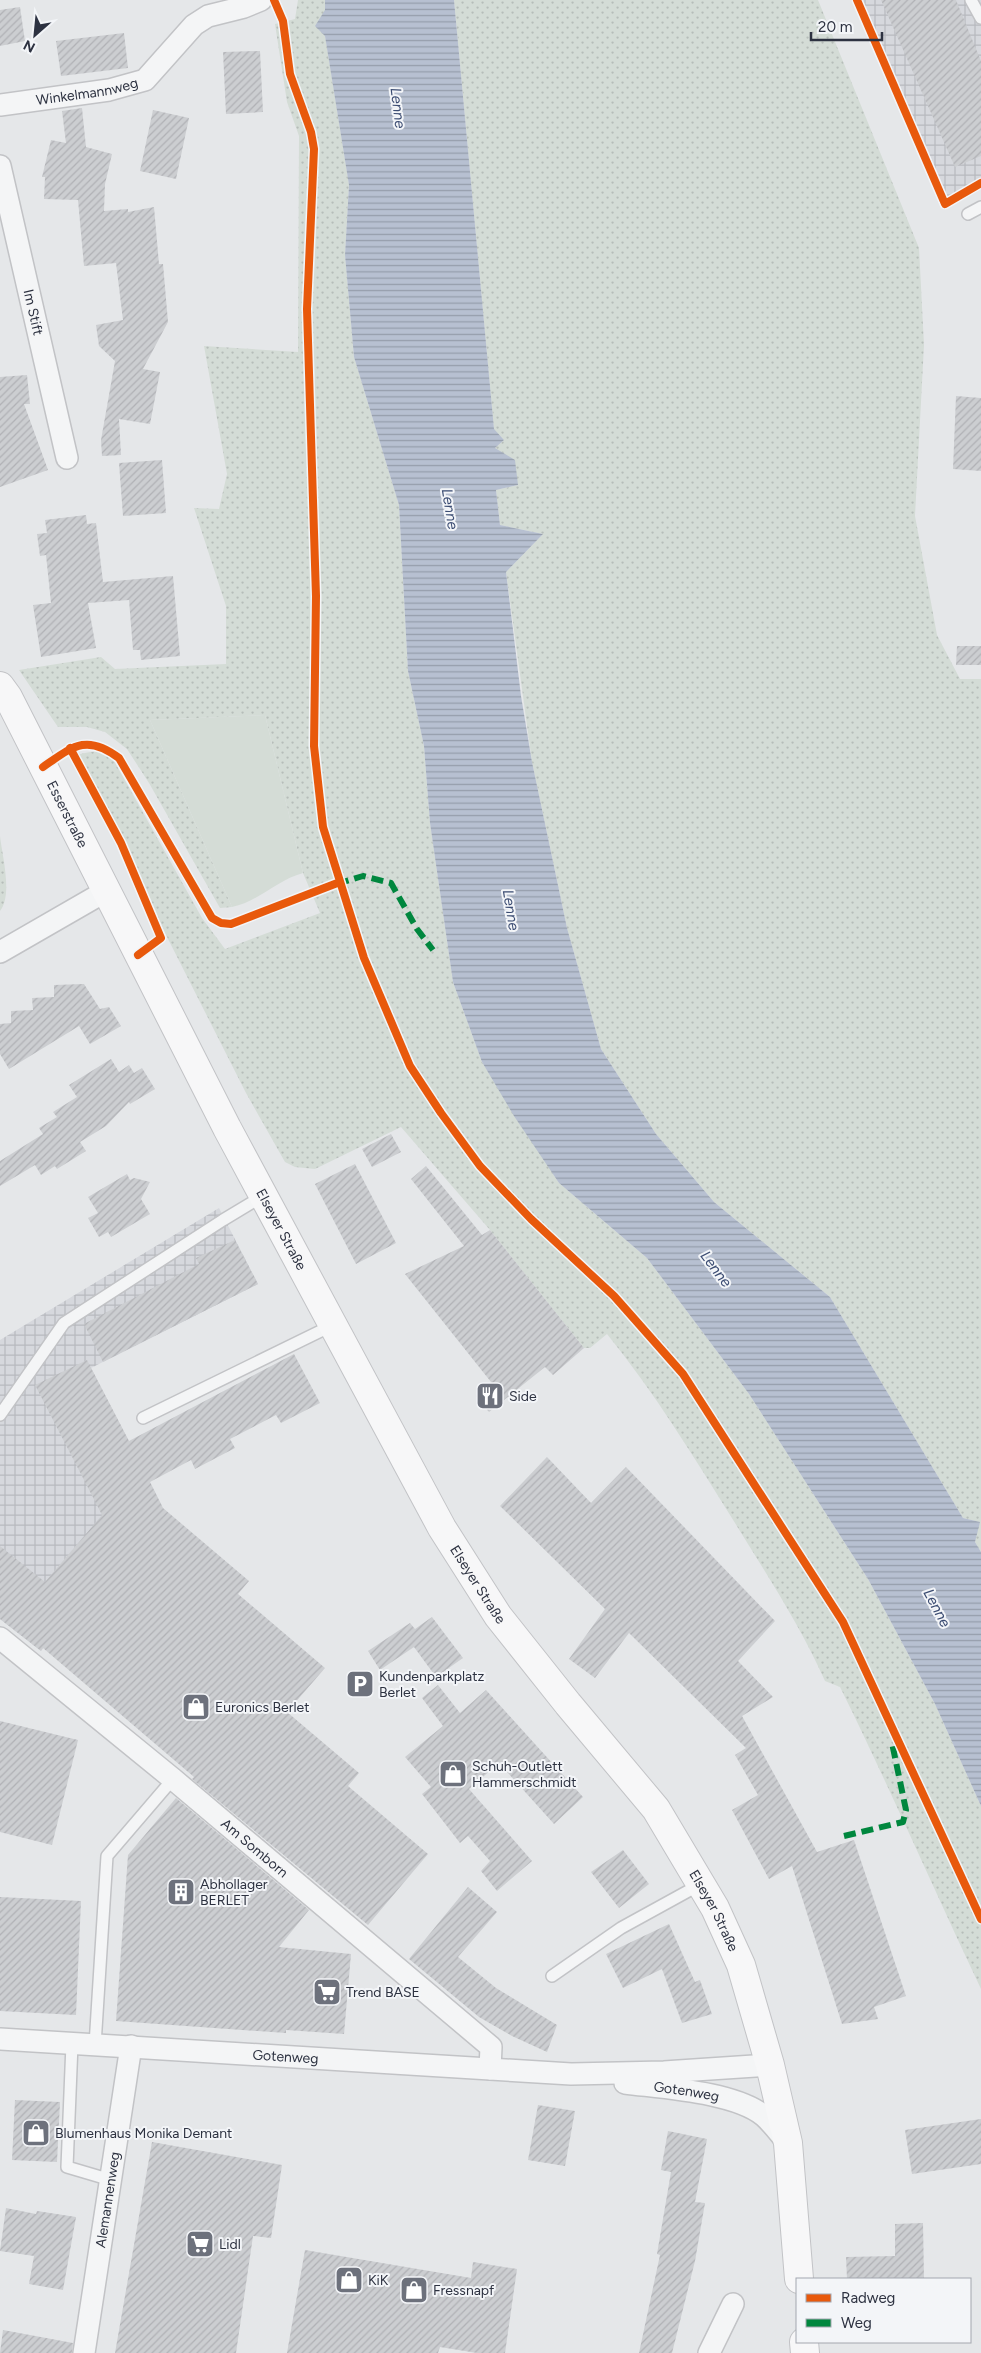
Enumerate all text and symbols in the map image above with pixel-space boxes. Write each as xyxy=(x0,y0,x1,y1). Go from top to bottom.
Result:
north arrow xyxy=(10,10,60,60)
scale bar xyxy=(811,10,882,42)
text: 20 m xyxy=(818,18,852,36)
text: N xyxy=(21,36,38,56)
street label: Winkelmannweg xyxy=(35,74,140,109)
water label: Lenne xyxy=(387,87,409,129)
street label: Im Stift xyxy=(20,288,47,337)
water label: Lenne xyxy=(438,487,462,531)
street label: Esserstraße xyxy=(43,778,91,851)
water label: Lenne xyxy=(499,888,523,932)
street label: Elseyer Straße xyxy=(252,1186,310,1273)
water label: Lenne xyxy=(696,1247,736,1291)
restaurant icon: Side xyxy=(475,1381,505,1411)
place label: Side xyxy=(509,1388,537,1405)
street label: Elseyer Straße xyxy=(446,1542,509,1628)
water label: Lenne xyxy=(919,1586,955,1630)
place label: Kundenparkplatz Berlet xyxy=(379,1668,485,1701)
parking icon: Kundenparkplatz Berlet xyxy=(345,1669,375,1699)
shop icon: Euronics Berlet xyxy=(181,1692,211,1722)
place label: Euronics Berlet xyxy=(215,1699,310,1716)
place label: Schuh-Outlett Hammerschmidt xyxy=(472,1758,576,1791)
shop icon: Schuh-Outlett Hammerschmidt xyxy=(438,1759,468,1789)
street label: Am Somborn xyxy=(217,1815,291,1881)
street label: Elseyer Straße xyxy=(685,1867,742,1955)
place label: Abhollager BERLET xyxy=(200,1876,268,1909)
building icon: Abhollager BERLET xyxy=(166,1877,196,1907)
supermarket icon: Trend BASE xyxy=(312,1977,342,2007)
place label: Trend BASE xyxy=(346,1984,420,2001)
street label: Gotenweg xyxy=(252,2046,319,2068)
street label: Gotenweg xyxy=(653,2078,721,2105)
shop icon: Blumenhaus Monika Demant xyxy=(21,2118,51,2148)
place label: Blumenhaus Monika Demant xyxy=(55,2125,232,2142)
street label: Alemannenweg xyxy=(92,2151,124,2249)
supermarket icon: Lidl xyxy=(185,2229,215,2259)
place label: Lidl xyxy=(219,2236,241,2253)
shop icon: KiK xyxy=(334,2265,364,2295)
place label: KiK xyxy=(368,2272,389,2289)
shop icon: Fressnapf xyxy=(399,2275,429,2305)
legend xyxy=(796,2278,971,2343)
place label: Fressnapf xyxy=(433,2282,495,2299)
text: Radweg xyxy=(841,2289,895,2307)
text: Weg xyxy=(841,2314,872,2332)

